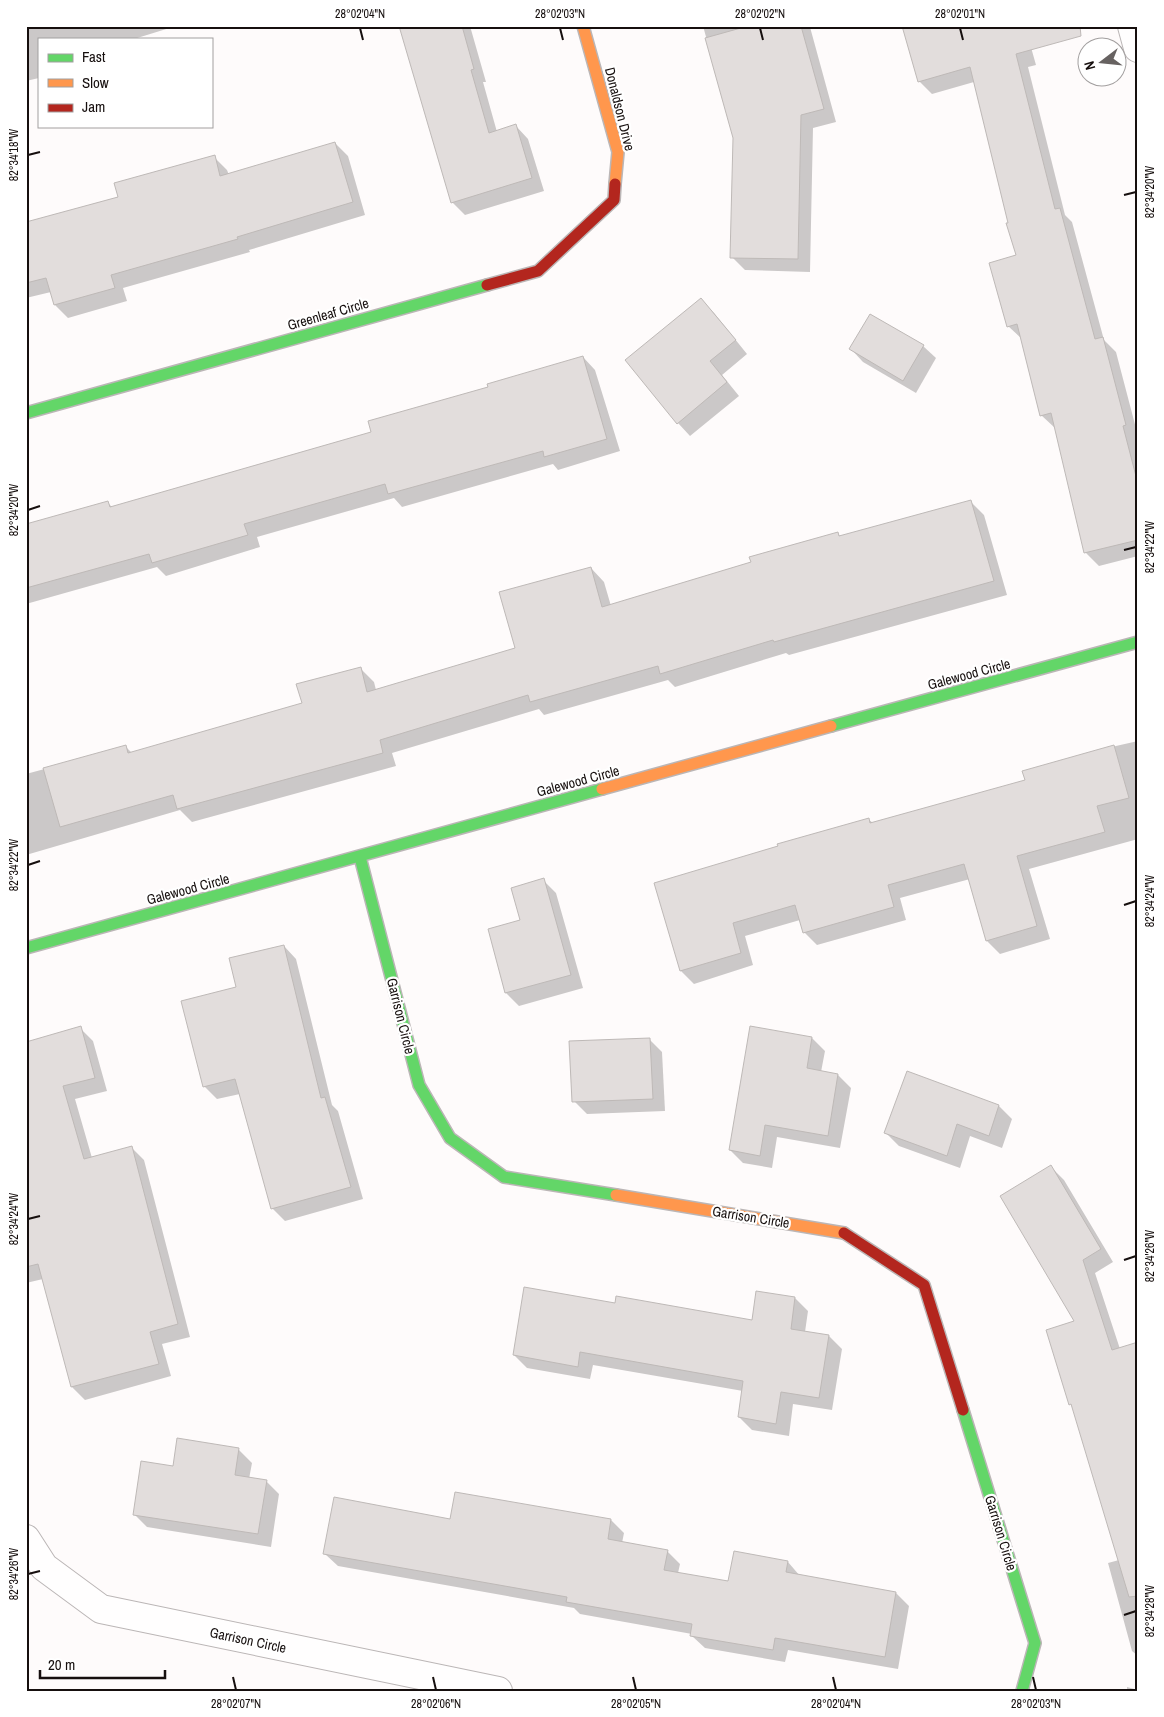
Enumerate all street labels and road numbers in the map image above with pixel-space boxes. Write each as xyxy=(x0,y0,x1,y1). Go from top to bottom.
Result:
street label: Donaldson Drive xyxy=(601,65,639,153)
street label: Greenleaf Circle xyxy=(285,294,371,334)
street label: Galewood Circle xyxy=(926,654,1012,694)
street label: Galewood Circle xyxy=(535,761,621,801)
street label: Galewood Circle xyxy=(145,869,231,909)
street label: Garrison Circle xyxy=(383,976,419,1056)
street label: Garrison Circle xyxy=(711,1202,791,1232)
street label: Garrison Circle xyxy=(981,1493,1021,1573)
street label: Garrison Circle xyxy=(208,1623,288,1657)

